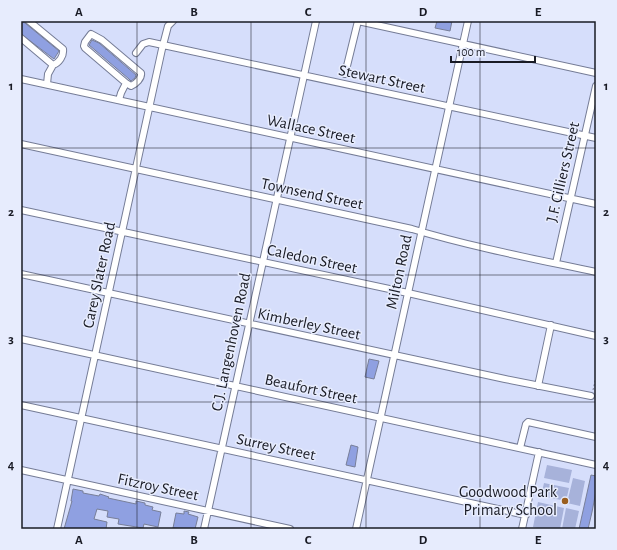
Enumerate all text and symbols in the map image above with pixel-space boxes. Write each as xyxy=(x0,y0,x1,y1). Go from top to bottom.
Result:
text: A xyxy=(75,6,83,19)
text: B xyxy=(190,6,198,19)
text: C xyxy=(305,6,312,19)
text: D xyxy=(419,6,428,19)
text: E xyxy=(535,6,542,19)
scale bar xyxy=(451,38,535,64)
text: 100 m xyxy=(457,46,485,58)
street label: Stewart Street xyxy=(337,62,427,96)
text: 1 xyxy=(9,80,13,93)
text: 1 xyxy=(604,80,608,93)
street label: Wallace Street xyxy=(265,112,357,146)
street label: J.F. Cilliers Street xyxy=(544,120,582,224)
street label: Townsend Street xyxy=(260,175,364,213)
text: 2 xyxy=(8,206,14,219)
text: 2 xyxy=(603,206,609,219)
street label: Carey Slater Road xyxy=(80,220,119,330)
street label: Milton Road xyxy=(383,233,415,311)
street label: Caledon Street xyxy=(266,242,358,276)
street label: C.J. Langenhoven Road xyxy=(209,271,253,413)
street label: Kimberley Street xyxy=(256,305,362,344)
text: 3 xyxy=(8,333,14,346)
text: 3 xyxy=(603,333,609,346)
street label: Beaufort Street xyxy=(263,371,359,407)
street label: Surrey Street xyxy=(235,431,317,464)
text: 4 xyxy=(8,459,15,472)
text: 4 xyxy=(603,459,610,472)
street label: Fitzroy Street xyxy=(116,471,200,504)
place label: Goodwood Park Primary School xyxy=(459,484,558,519)
marker: Goodwood Park Primary School xyxy=(560,496,570,506)
text: A xyxy=(75,534,83,547)
text: B xyxy=(190,534,198,547)
text: C xyxy=(305,534,312,547)
text: D xyxy=(419,534,428,547)
text: E xyxy=(535,534,542,547)

